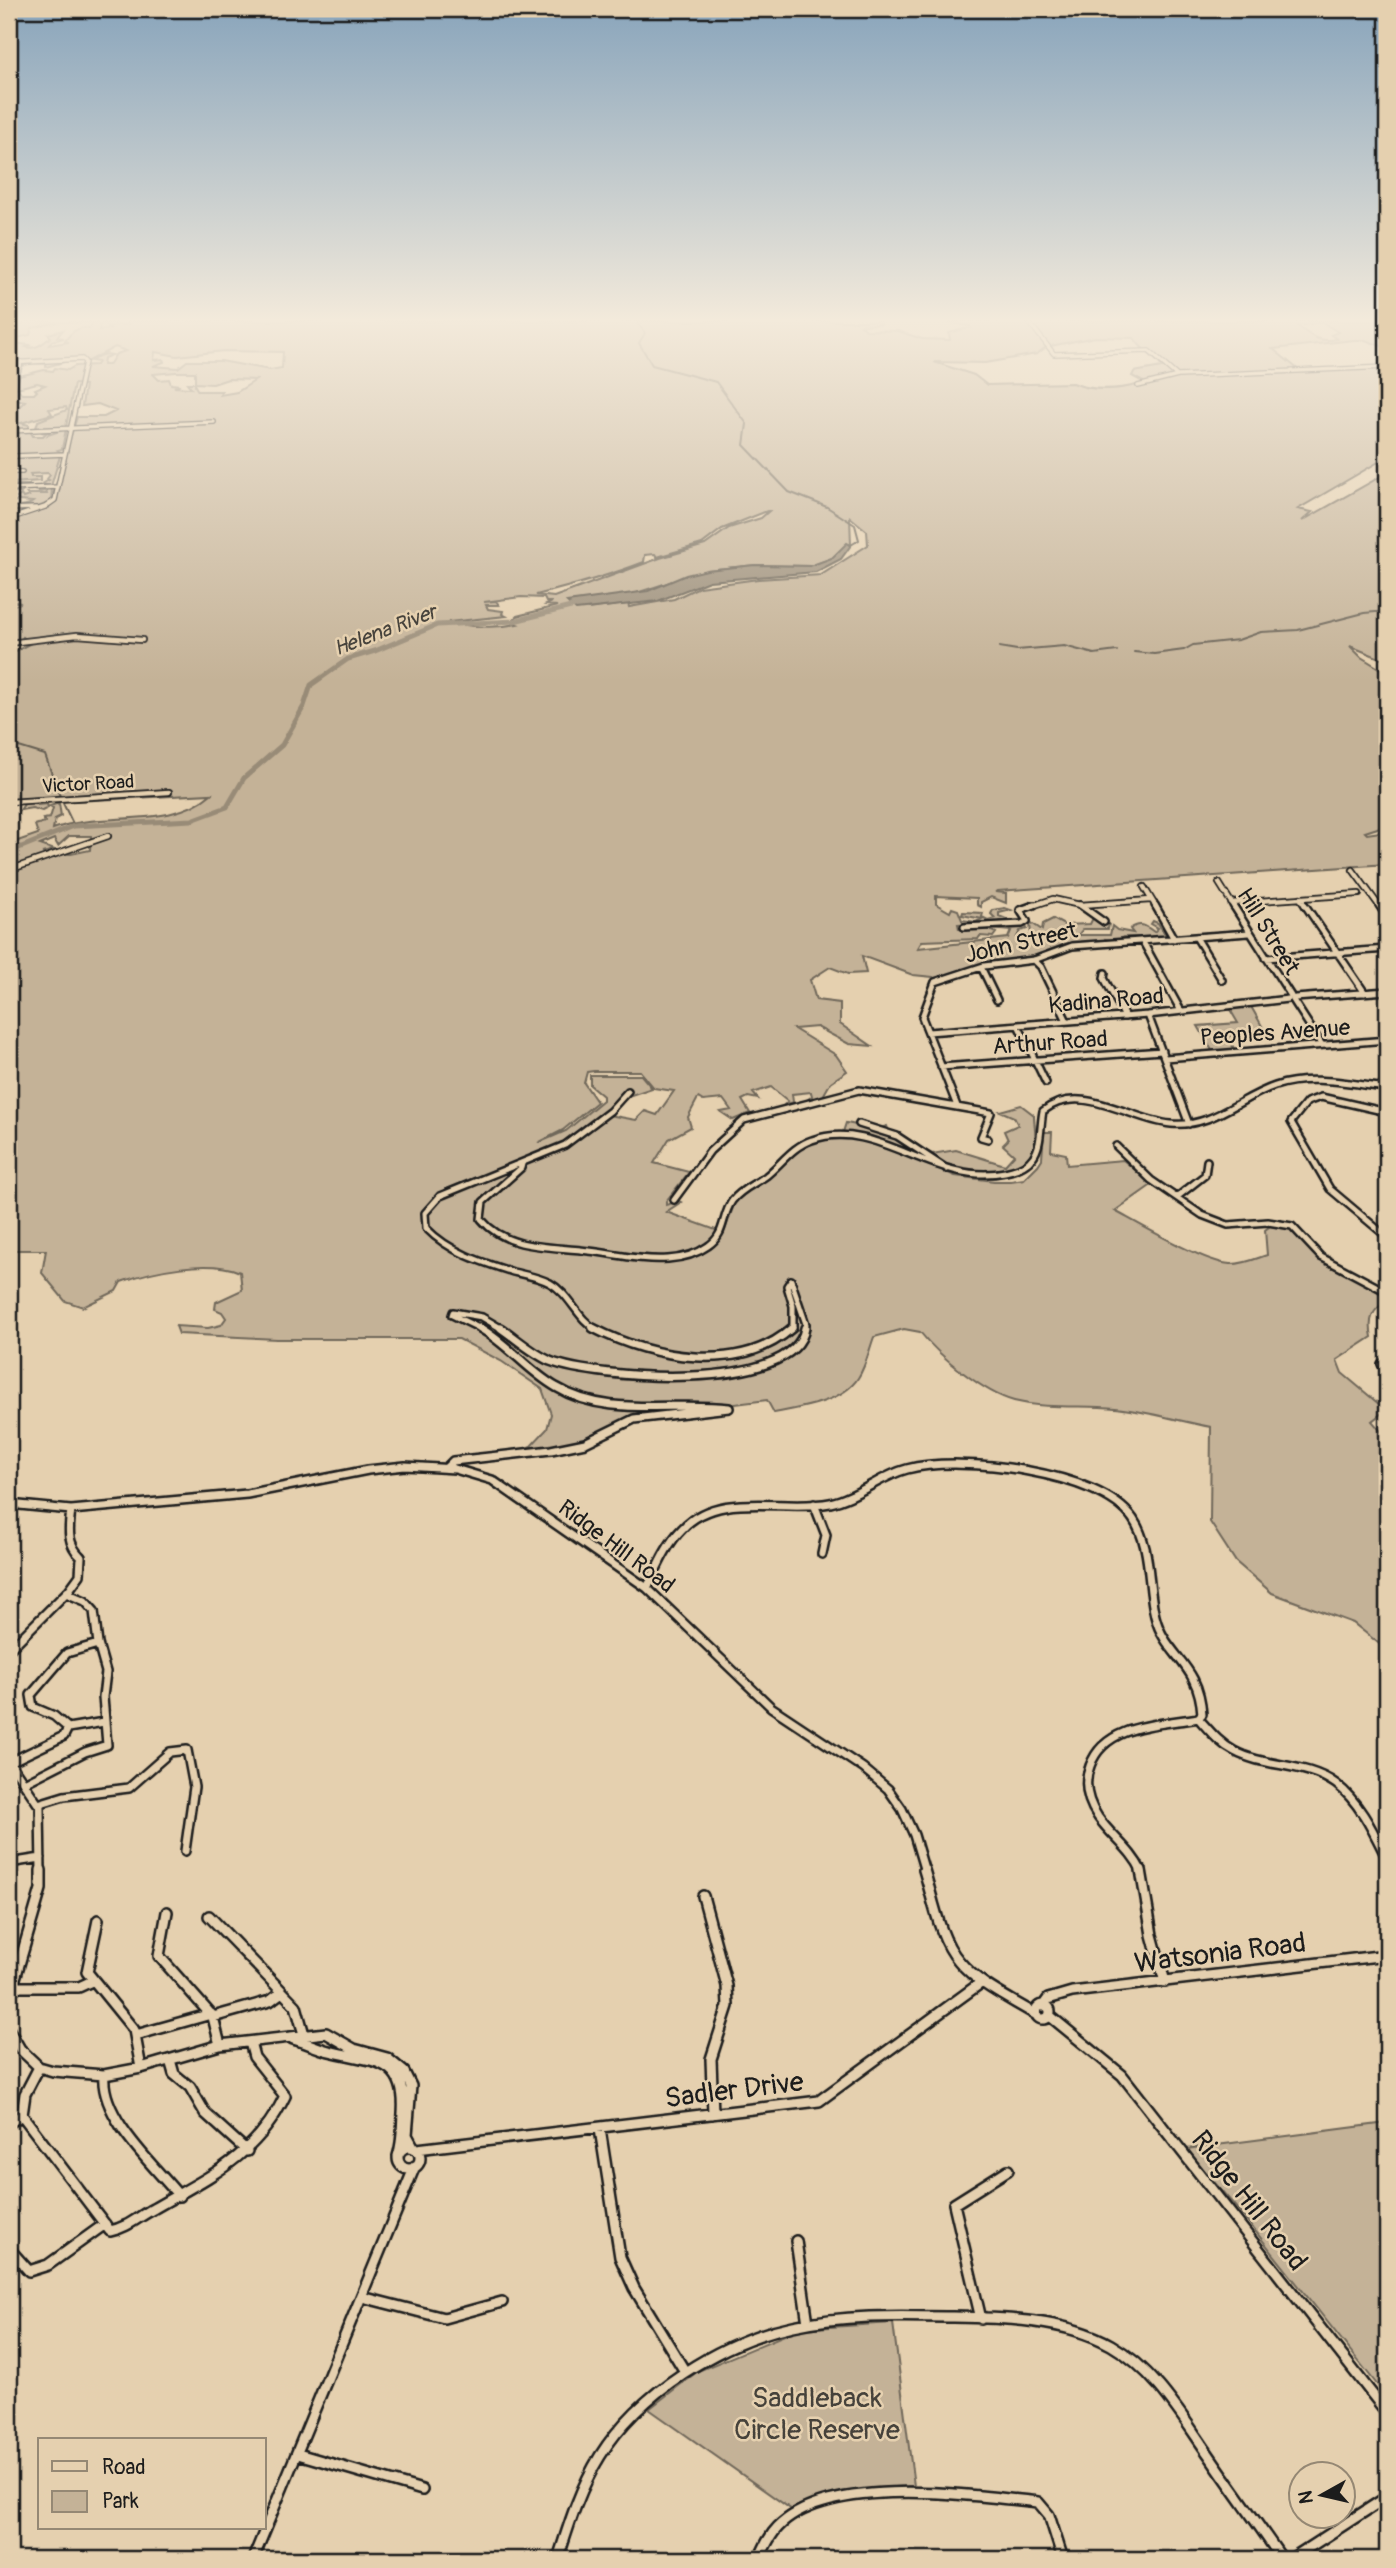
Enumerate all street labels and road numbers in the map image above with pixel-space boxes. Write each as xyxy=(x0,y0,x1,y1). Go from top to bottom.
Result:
street label: Victor Road xyxy=(41,770,135,798)
street label: Hill Street xyxy=(1231,882,1307,981)
street label: John Street xyxy=(962,915,1081,969)
street label: Kadina Road xyxy=(1047,981,1165,1020)
street label: Peoples Avenue xyxy=(1199,1013,1352,1052)
street label: Arthur Road xyxy=(991,1024,1109,1061)
street label: Ridge Hill Road xyxy=(553,1493,681,1600)
street label: Watsonia Road xyxy=(1132,1926,1308,1981)
street label: Sadler Drive xyxy=(663,2065,806,2116)
street label: Ridge Hill Road xyxy=(1183,2124,1315,2278)

